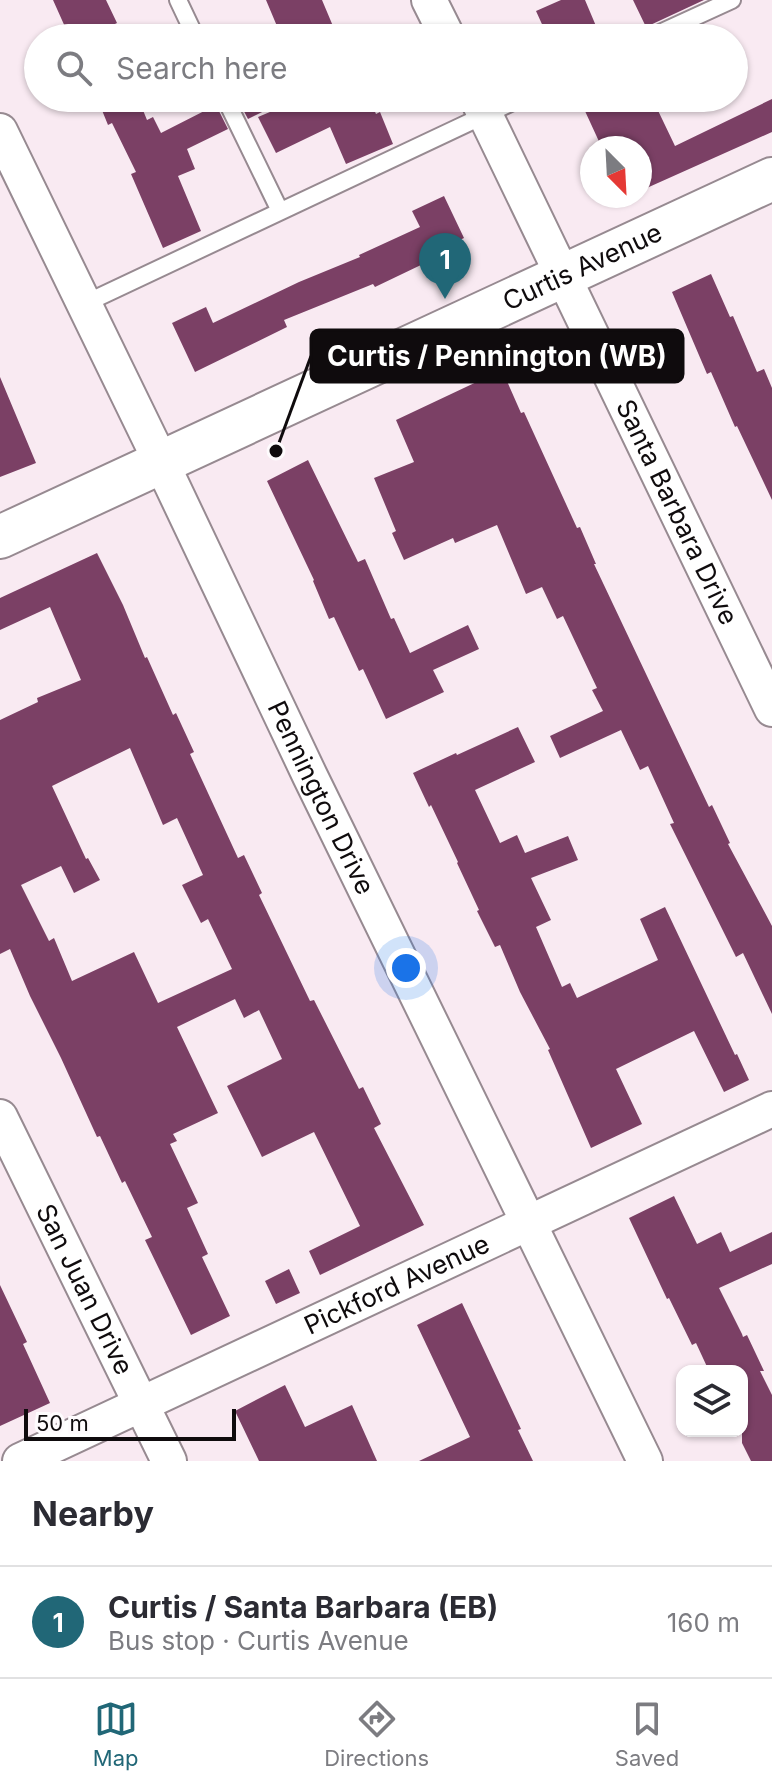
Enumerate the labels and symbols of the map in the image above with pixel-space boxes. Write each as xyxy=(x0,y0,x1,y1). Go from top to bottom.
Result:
north arrow xyxy=(580,136,652,208)
street label: Curtis Avenue xyxy=(498,216,667,317)
pin: 1 xyxy=(419,233,471,299)
callout: Curtis / Pennington (WB) xyxy=(311,330,683,382)
text: Curtis / Pennington (WB) xyxy=(327,339,667,373)
street label: Santa Barbara Drive xyxy=(610,394,745,630)
street label: Pennington Drive xyxy=(262,696,381,899)
your location xyxy=(386,948,426,988)
street label: San Juan Drive xyxy=(30,1199,140,1379)
street label: Pickford Avenue xyxy=(299,1228,494,1341)
scale bar xyxy=(24,1405,236,1441)

